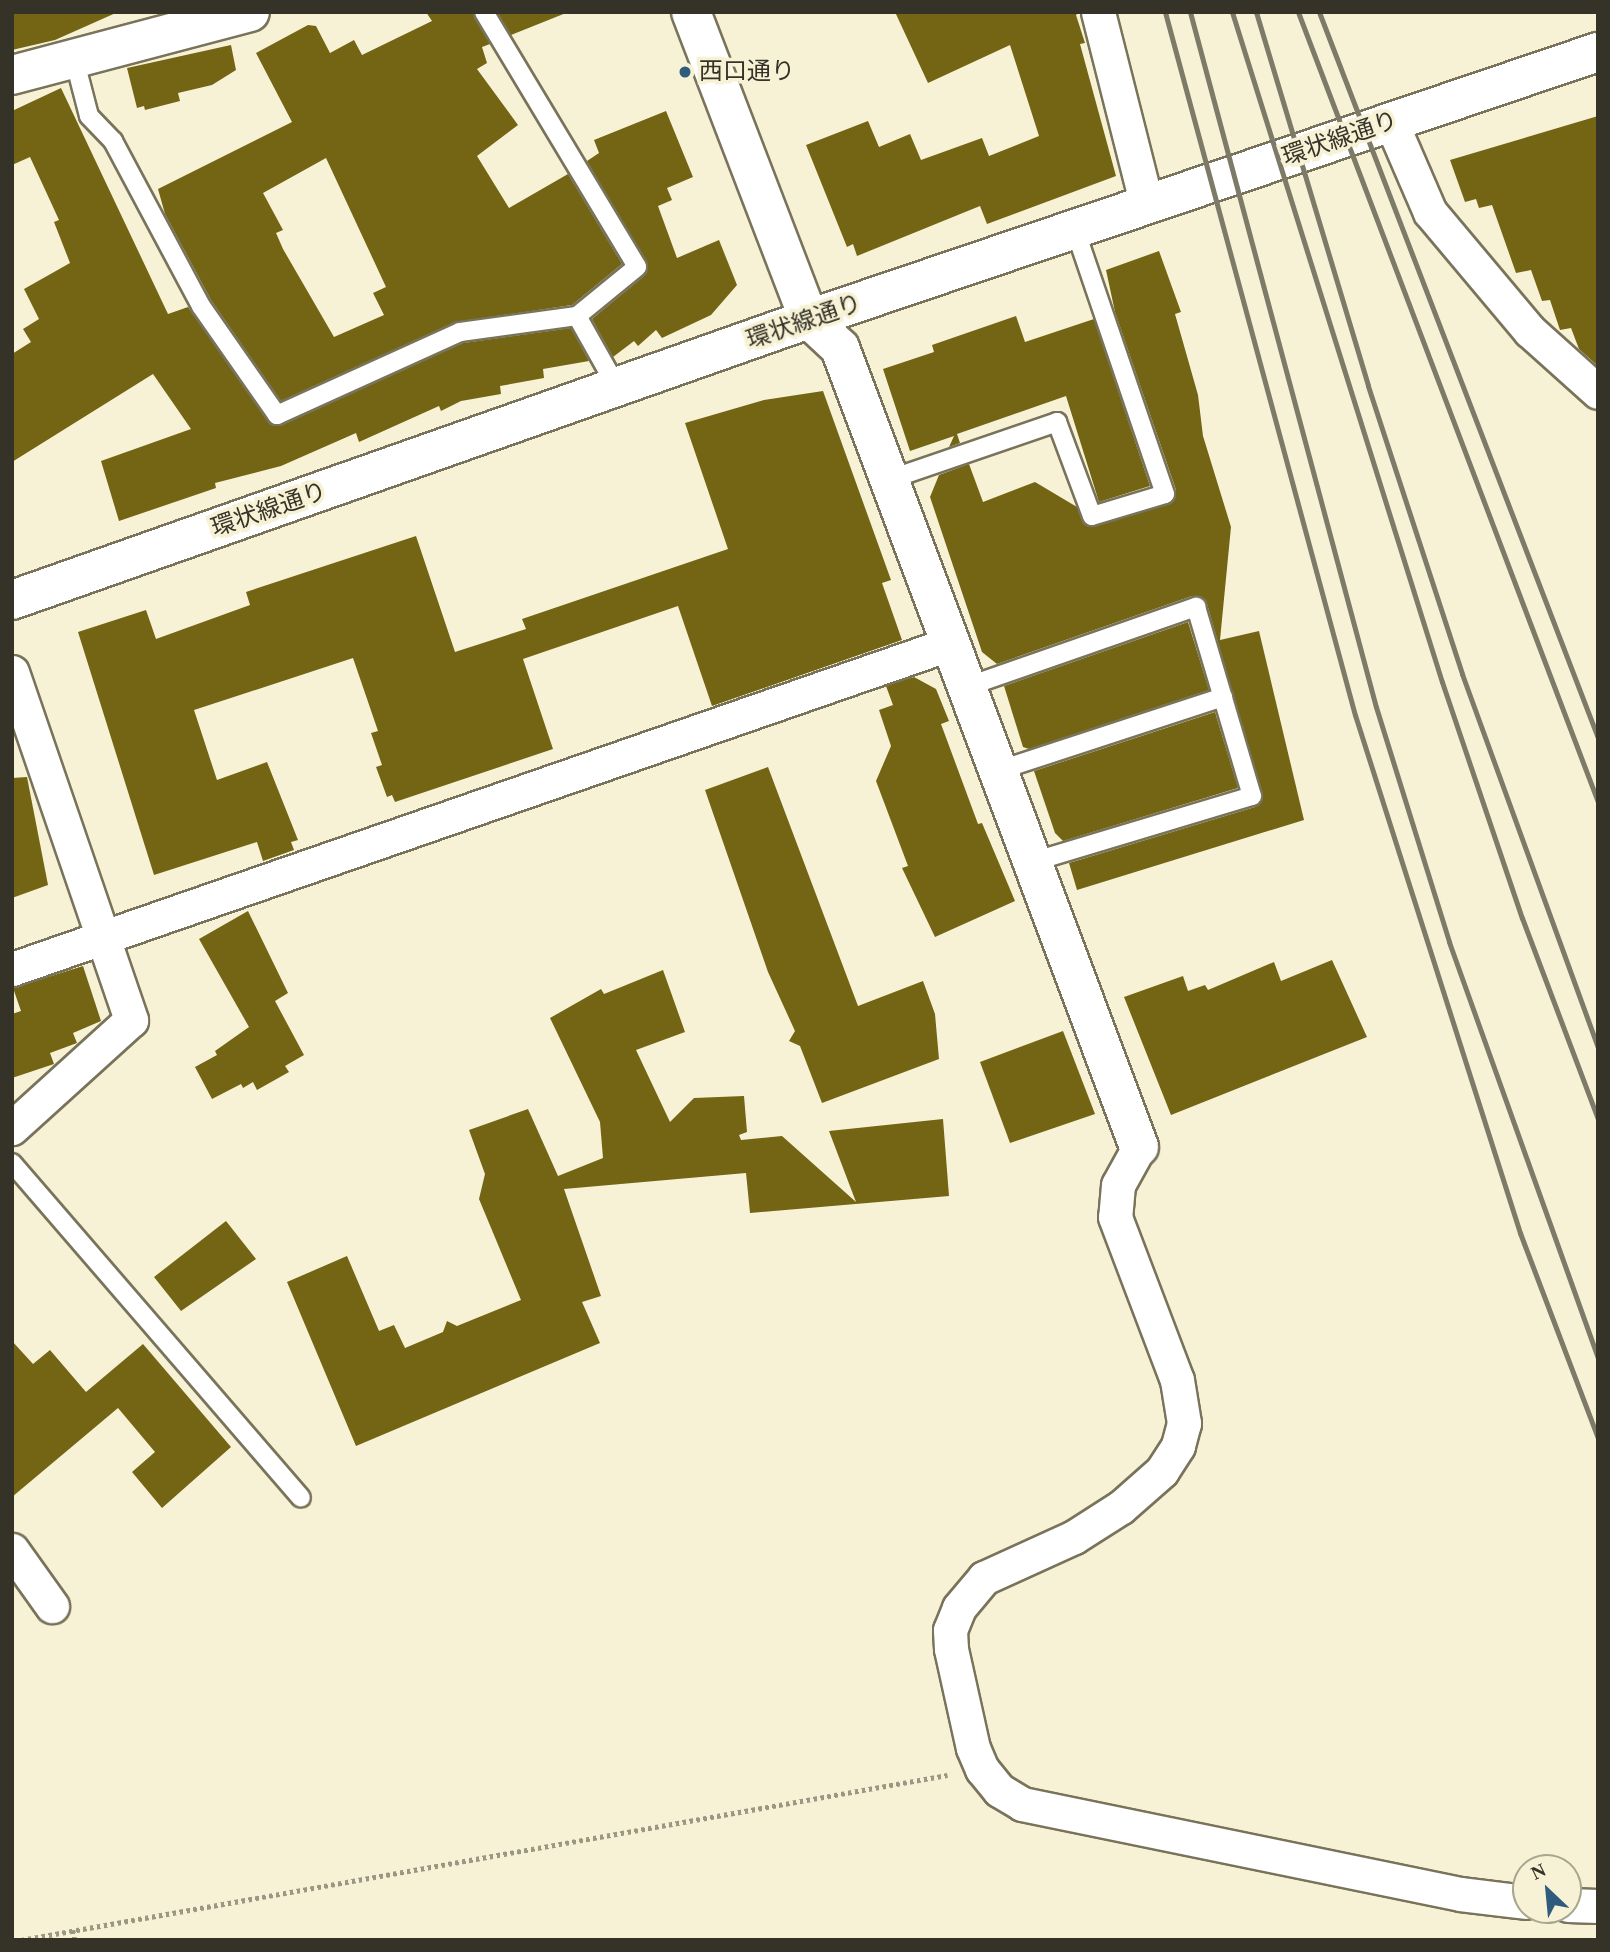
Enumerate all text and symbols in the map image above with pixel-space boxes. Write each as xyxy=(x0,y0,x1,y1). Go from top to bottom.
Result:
place label: 西口通り xyxy=(699,58,795,86)
marker: 西口通り xyxy=(677,64,693,80)
street label: 環状線通り xyxy=(1279,106,1401,172)
street label: 環状線通り xyxy=(743,289,865,355)
street label: 環状線通り xyxy=(208,477,330,543)
north arrow xyxy=(1512,1854,1582,1924)
text: N xyxy=(1528,1859,1549,1884)

